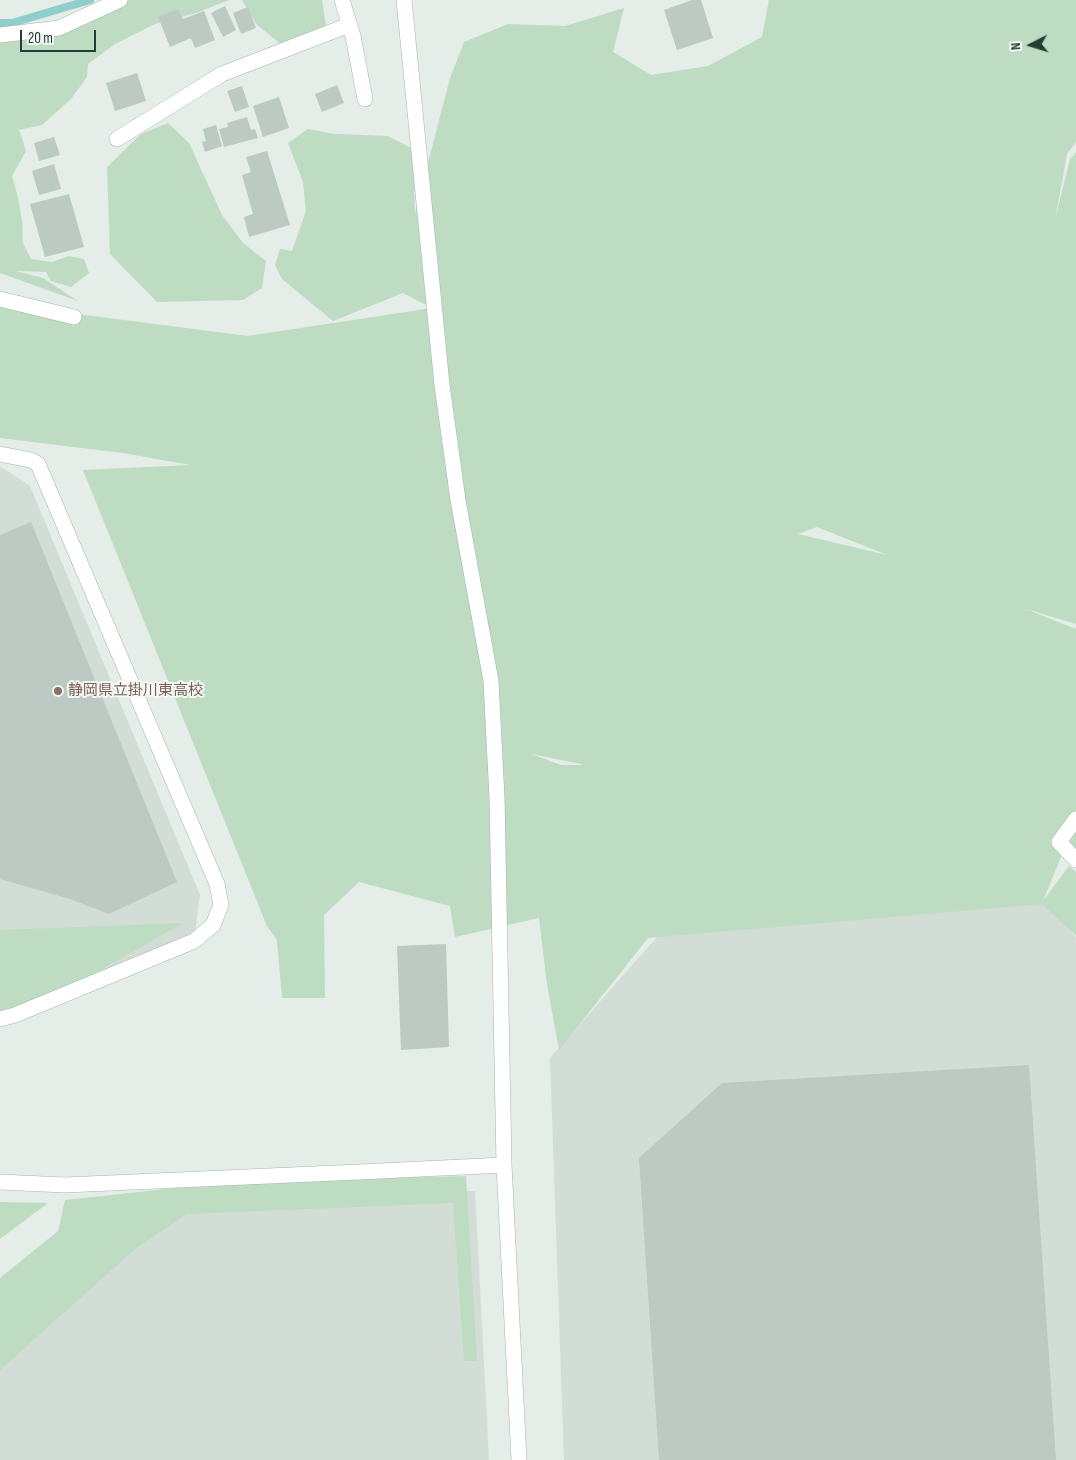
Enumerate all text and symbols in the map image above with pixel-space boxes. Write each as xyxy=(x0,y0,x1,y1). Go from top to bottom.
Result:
scale bar xyxy=(22,20,99,52)
north arrow xyxy=(1006,20,1056,70)
text: 20 m xyxy=(28,29,53,48)
text: N xyxy=(1007,42,1024,51)
place label: 静岡県立掛川東高校 xyxy=(68,682,203,700)
marker: 静岡県立掛川東高校 xyxy=(52,685,64,697)

